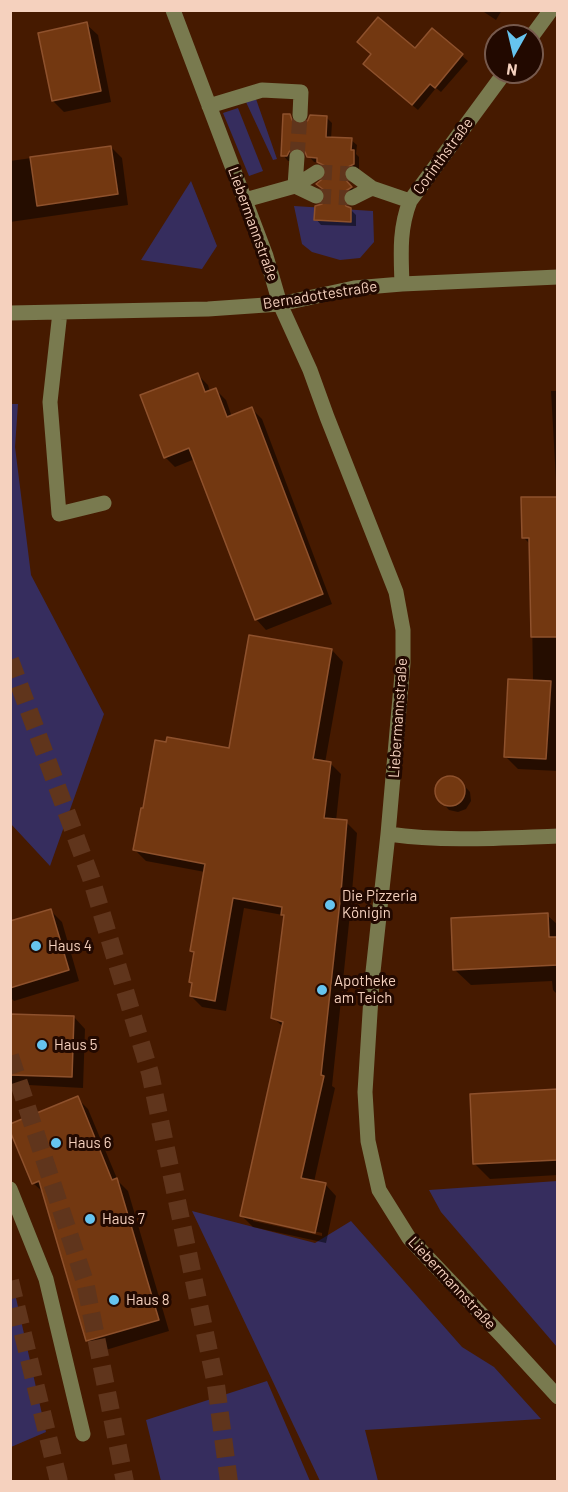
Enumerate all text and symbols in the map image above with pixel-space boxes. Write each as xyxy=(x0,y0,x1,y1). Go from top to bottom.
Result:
north arrow xyxy=(484,24,544,84)
text: N xyxy=(505,60,518,80)
street label: Corinthstraße xyxy=(409,114,477,198)
street label: Liebermannstraße xyxy=(224,164,282,284)
street label: Bernadottestraße xyxy=(262,277,378,313)
street label: Liebermannstraße xyxy=(385,657,411,779)
place label: Die Pizzeria Königin xyxy=(342,887,417,922)
marker: Die Pizzeria Königin xyxy=(323,898,337,912)
place label: Haus 4 xyxy=(48,937,92,955)
marker: Haus 4 xyxy=(29,939,43,953)
place label: Apotheke am Teich xyxy=(334,972,396,1007)
marker: Apotheke am Teich xyxy=(315,983,329,997)
place label: Haus 5 xyxy=(54,1036,97,1054)
marker: Haus 5 xyxy=(35,1038,49,1052)
place label: Haus 6 xyxy=(68,1134,111,1152)
marker: Haus 6 xyxy=(49,1136,63,1150)
place label: Haus 7 xyxy=(102,1210,145,1228)
marker: Haus 7 xyxy=(83,1212,97,1226)
street label: Liebermannstraße xyxy=(404,1233,500,1333)
place label: Haus 8 xyxy=(126,1291,170,1309)
marker: Haus 8 xyxy=(107,1293,121,1307)

